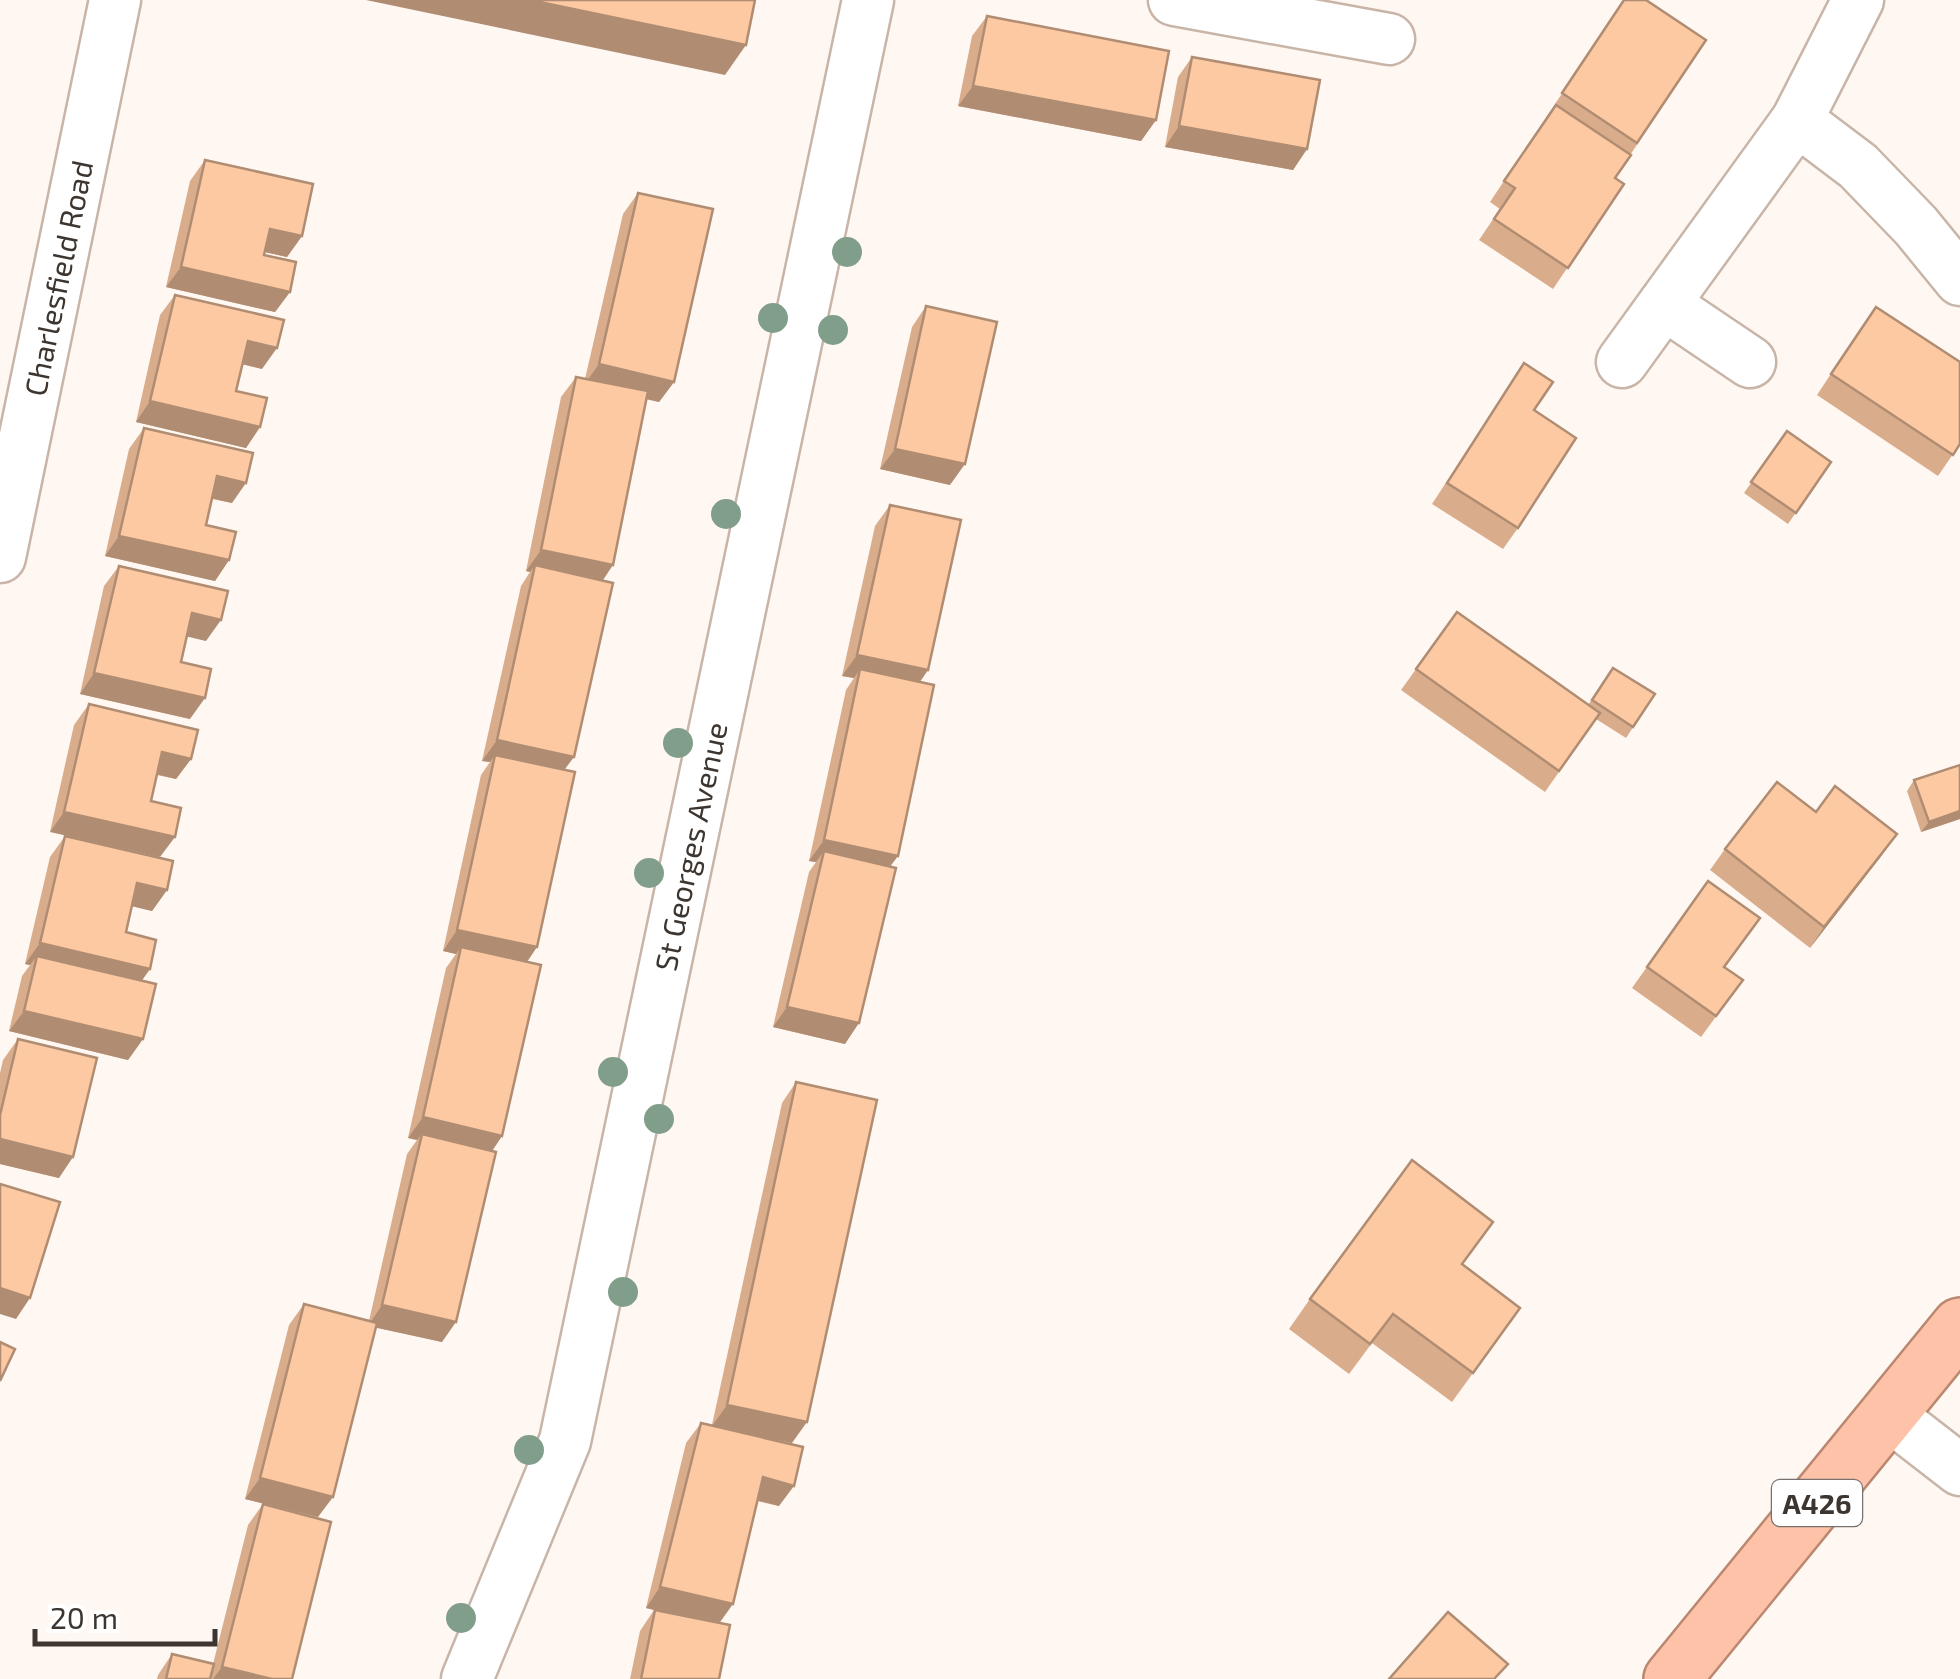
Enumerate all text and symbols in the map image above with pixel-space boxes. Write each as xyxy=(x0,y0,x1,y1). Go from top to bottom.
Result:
street label: Charlesfield Road xyxy=(16,157,99,399)
street label: St Georges Avenue xyxy=(646,719,734,974)
road number: A426 xyxy=(1772,1480,1862,1526)
scale bar xyxy=(35,1584,215,1646)
text: 20 m xyxy=(50,1599,118,1635)

